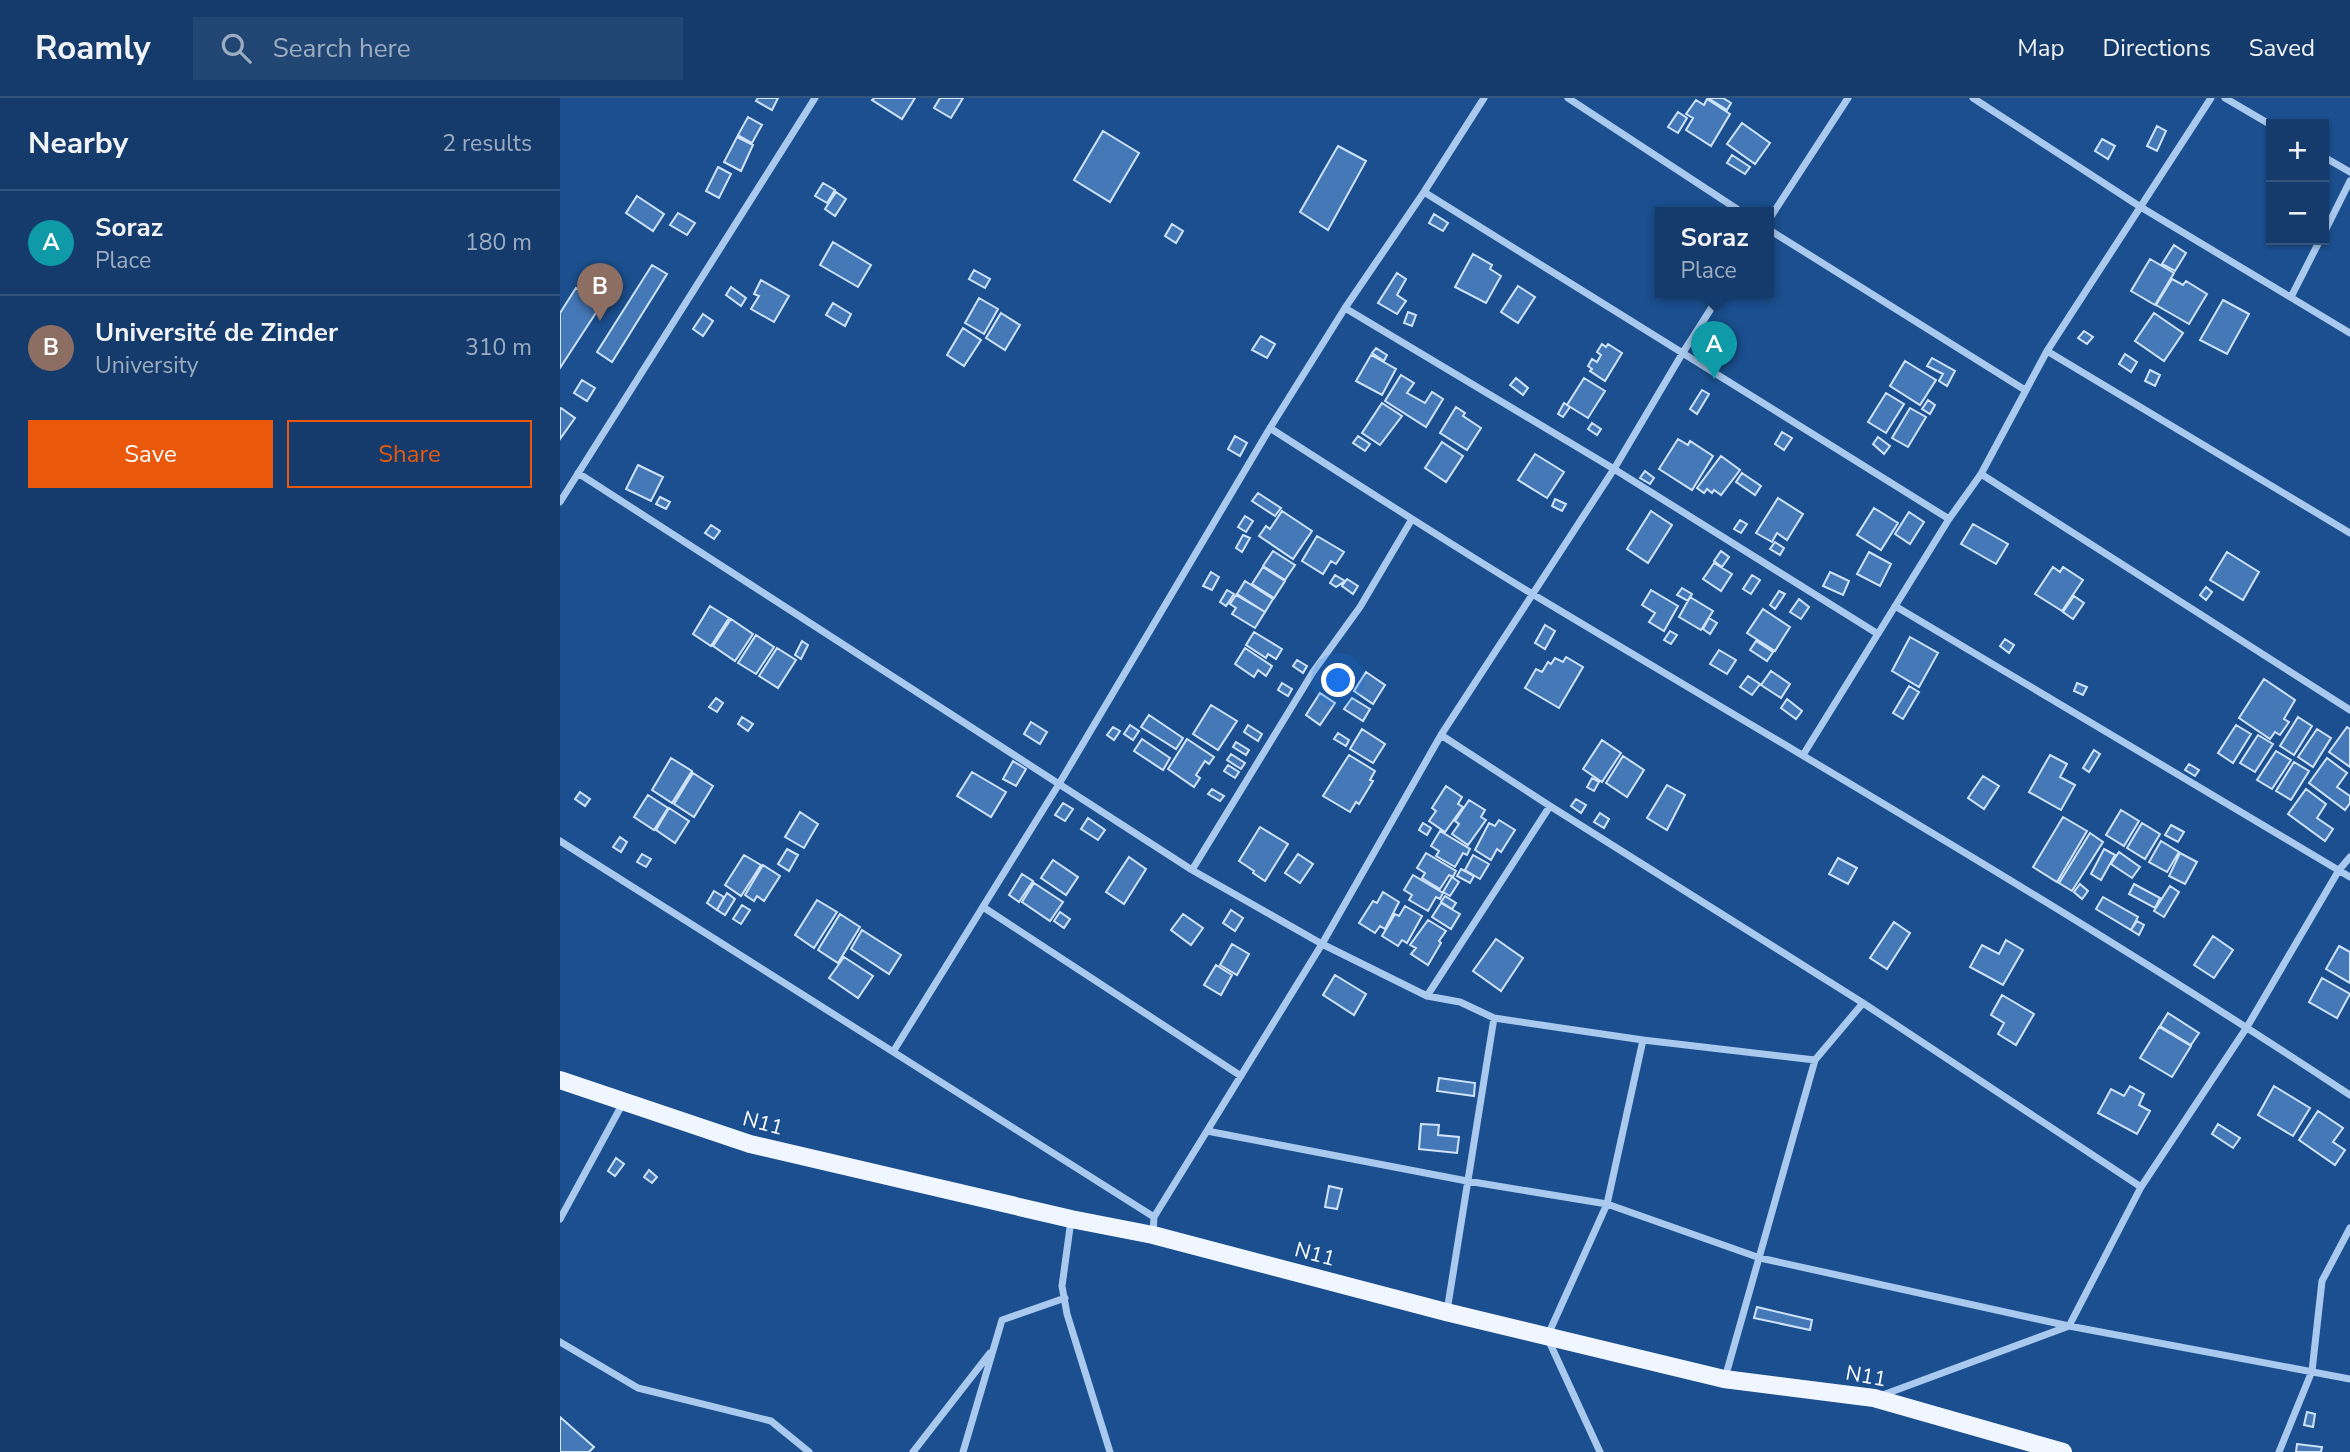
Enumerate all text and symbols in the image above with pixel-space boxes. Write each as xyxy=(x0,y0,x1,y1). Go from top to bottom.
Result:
search box xyxy=(193,17,683,80)
text: Roamly xyxy=(35,26,151,71)
icon: search xyxy=(217,29,255,67)
text: Search here xyxy=(273,31,410,66)
text: Map xyxy=(2017,32,2064,64)
text: Directions xyxy=(2102,32,2211,64)
text: Saved xyxy=(2249,32,2315,64)
map controls xyxy=(2266,119,2329,245)
button: + xyxy=(2266,119,2329,182)
text: Nearby xyxy=(28,123,128,164)
text: 2 results xyxy=(442,128,532,159)
button: − xyxy=(2266,182,2329,245)
popup xyxy=(1655,207,1774,298)
text: Soraz xyxy=(95,210,163,245)
text: Soraz xyxy=(1681,220,1749,255)
text: A xyxy=(42,227,60,258)
text: 180 m xyxy=(465,227,532,258)
text: Place xyxy=(95,245,151,276)
text: Place xyxy=(1681,255,1737,286)
pin: B xyxy=(577,263,623,321)
text: Université de Zinder xyxy=(95,315,338,350)
pin: A xyxy=(1691,321,1737,379)
text: B xyxy=(43,332,59,363)
text: 310 m xyxy=(465,332,532,363)
text: University xyxy=(95,350,199,381)
button: Save xyxy=(28,420,273,488)
button: Share xyxy=(287,420,532,488)
your location xyxy=(1321,663,1355,697)
street label: N11 xyxy=(740,1104,786,1142)
street label: N11 xyxy=(1292,1235,1338,1273)
street label: N11 xyxy=(1844,1359,1888,1393)

